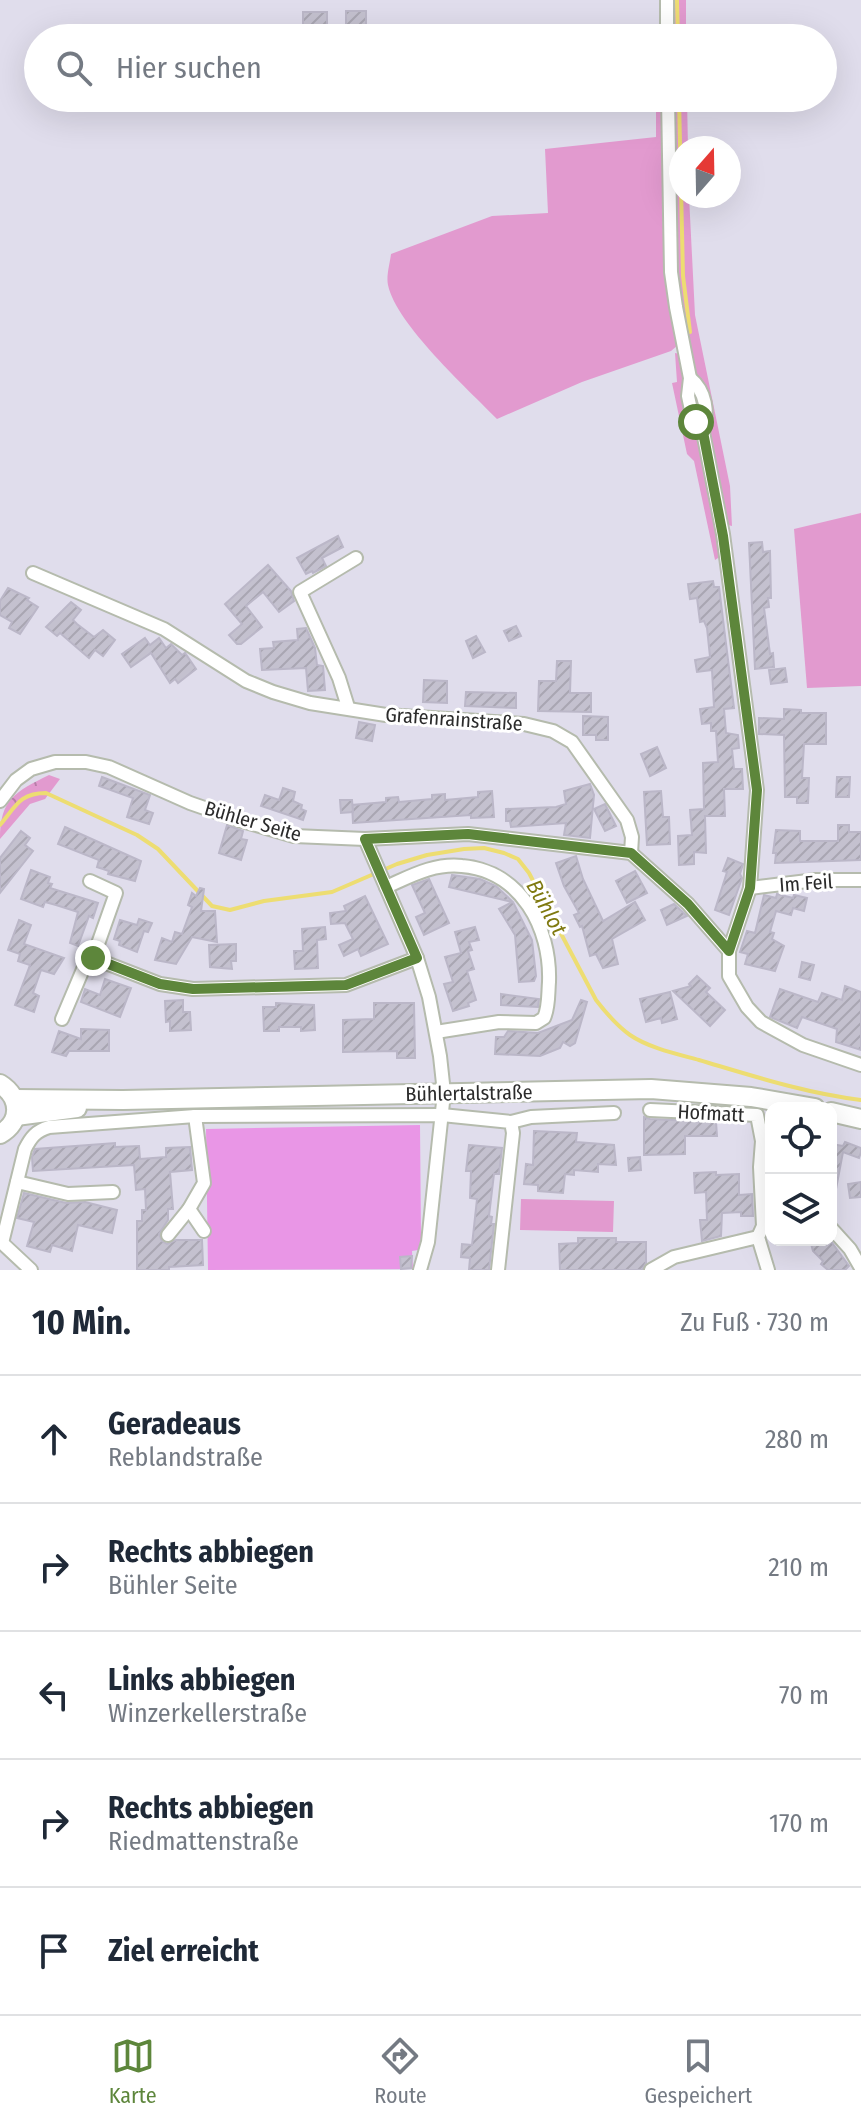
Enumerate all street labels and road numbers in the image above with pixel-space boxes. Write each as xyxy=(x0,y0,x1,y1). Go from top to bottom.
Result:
street label: Grafenrainstraße xyxy=(385,702,523,736)
street label: Bühler Seite xyxy=(202,796,304,846)
street label: Im Feil xyxy=(778,869,834,897)
street label: Bühlertalstraße xyxy=(405,1080,533,1106)
street label: Hofmatt xyxy=(677,1099,746,1127)

